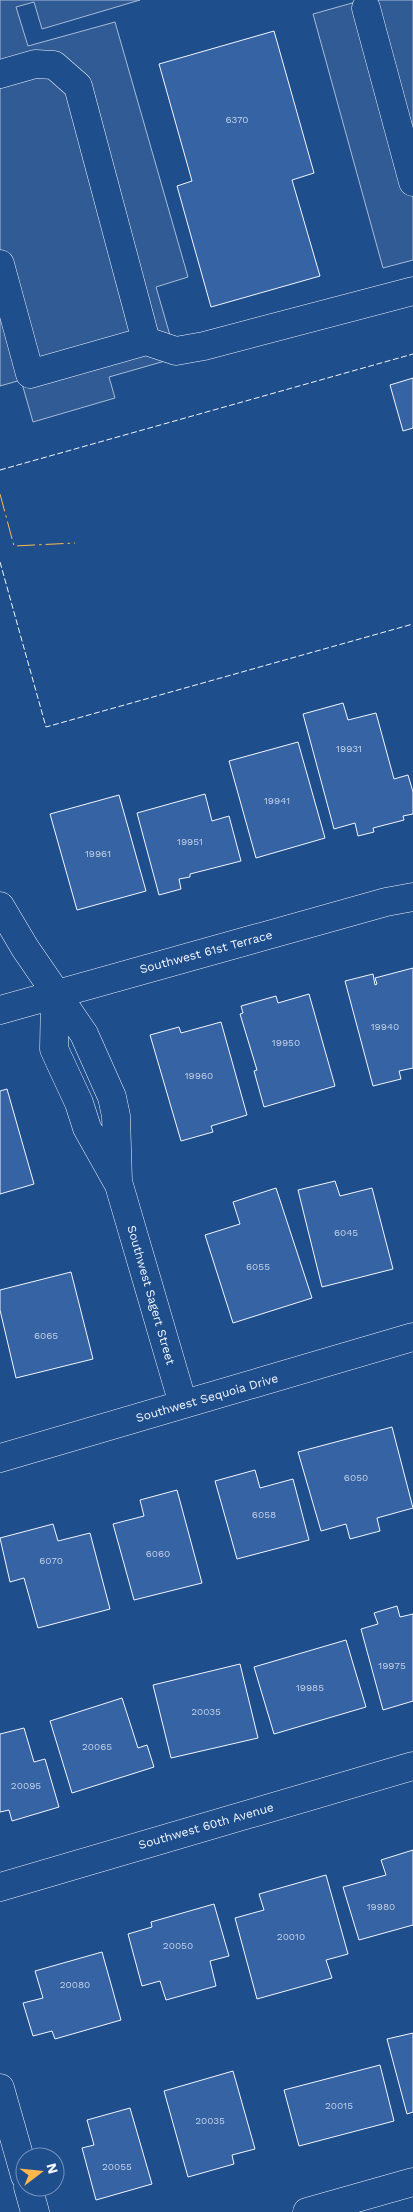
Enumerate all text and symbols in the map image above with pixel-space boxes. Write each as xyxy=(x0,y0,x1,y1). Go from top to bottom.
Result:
house number: 6370 xyxy=(225,114,249,125)
house number: 19931 xyxy=(336,743,362,754)
house number: 19941 xyxy=(264,795,290,806)
house number: 19951 xyxy=(177,836,203,847)
house number: 19961 xyxy=(85,848,111,859)
street label: Southwest 61st Terrace xyxy=(138,928,274,976)
house number: 19940 xyxy=(371,1021,399,1032)
house number: 19950 xyxy=(272,1037,300,1048)
house number: 19960 xyxy=(185,1070,213,1081)
street label: Southwest Sagert Street xyxy=(124,1224,178,1366)
house number: 6045 xyxy=(334,1227,358,1238)
house number: 6055 xyxy=(246,1261,270,1272)
house number: 6065 xyxy=(34,1330,58,1341)
street label: Southwest Sequoia Drive xyxy=(134,1371,280,1425)
house number: 6050 xyxy=(344,1472,368,1483)
house number: 6058 xyxy=(252,1509,276,1520)
house number: 6060 xyxy=(146,1548,170,1559)
house number: 6070 xyxy=(39,1555,63,1566)
house number: 19975 xyxy=(378,1660,406,1671)
house number: 19985 xyxy=(296,1682,324,1693)
house number: 20035 xyxy=(191,1706,221,1717)
house number: 20065 xyxy=(82,1741,112,1752)
house number: 20095 xyxy=(11,1780,41,1791)
street label: Southwest 60th Avenue xyxy=(137,1800,275,1852)
house number: 19980 xyxy=(367,1901,395,1912)
house number: 20010 xyxy=(277,1931,305,1942)
house number: 20050 xyxy=(163,1940,193,1951)
house number: 20080 xyxy=(60,1979,90,1990)
house number: 20015 xyxy=(325,2100,353,2111)
house number: 20035 xyxy=(195,2115,225,2126)
north arrow xyxy=(15,2147,65,2197)
text: N xyxy=(43,2161,62,2176)
house number: 20055 xyxy=(102,2161,132,2172)

